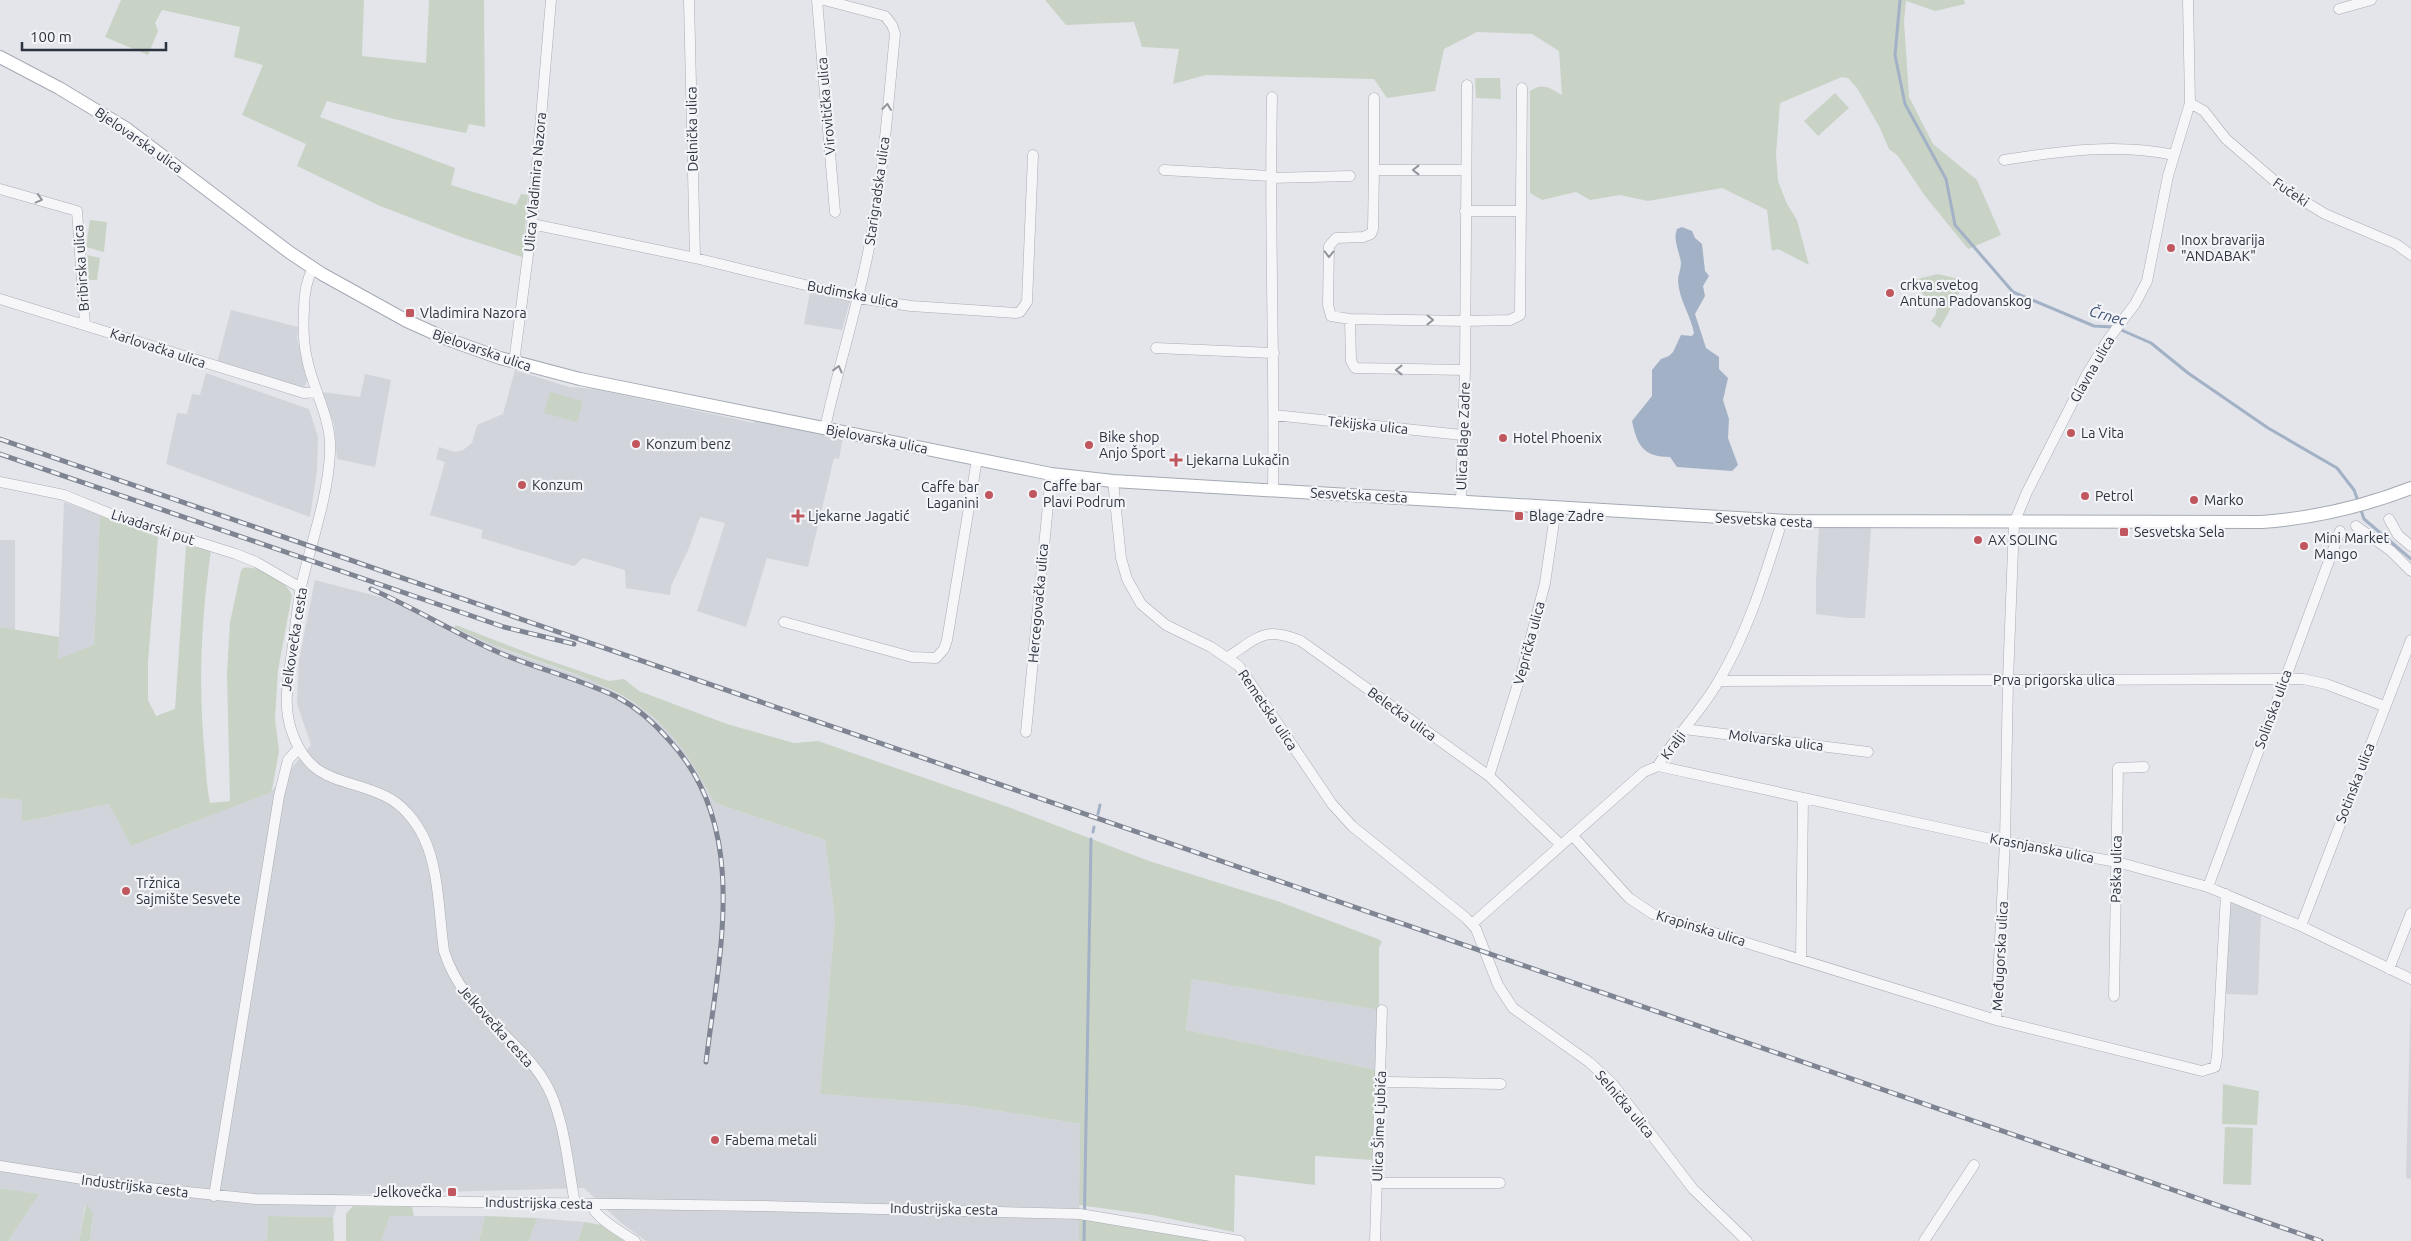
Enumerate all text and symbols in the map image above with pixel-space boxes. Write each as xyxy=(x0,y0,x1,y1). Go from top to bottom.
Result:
scale bar xyxy=(22,20,166,52)
text: 100 m xyxy=(30,28,72,45)
street label: Virovitička ulica xyxy=(814,56,838,156)
street label: Delnička ulica xyxy=(683,86,701,172)
one-way arrow xyxy=(882,102,893,110)
street label: Bjelovarska ulica xyxy=(92,104,186,176)
street label: Ulica Vladimira Nazora xyxy=(521,111,549,253)
street label: Starigradska ulica xyxy=(861,136,893,246)
one-way arrow xyxy=(1412,165,1420,175)
street label: Fučeki xyxy=(2270,174,2312,210)
one-way arrow xyxy=(34,194,42,204)
street label: Bribirska ulica xyxy=(70,224,92,312)
place label: Inox bravarija "ANDABAK" xyxy=(2181,232,2265,264)
marker: Inox bravarija "ANDABAK" xyxy=(2165,242,2177,254)
one-way arrow xyxy=(1324,251,1334,259)
street label: Budimska ulica xyxy=(806,277,900,311)
place label: crkva svetog Antuna Padovanskog xyxy=(1900,277,2032,309)
marker: crkva svetog Antuna Padovanskog xyxy=(1884,287,1896,299)
water label: Črnec xyxy=(2088,302,2129,329)
place label: Vladimira Nazora xyxy=(420,305,527,321)
marker: Vladimira Nazora xyxy=(404,307,416,319)
one-way arrow xyxy=(1427,315,1435,325)
street label: Karlovačka ulica xyxy=(108,325,208,371)
street label: Bjelovarska ulica xyxy=(430,326,534,374)
street label: Glavna ulica xyxy=(2067,333,2117,405)
one-way arrow xyxy=(832,364,843,373)
one-way arrow xyxy=(1395,365,1402,375)
street label: Ulica Blage Zadre xyxy=(1453,381,1473,491)
street label: Tekijska ulica xyxy=(1327,413,1409,437)
street label: Bjelovarska ulica xyxy=(825,421,929,457)
place label: La Vita xyxy=(2081,425,2124,441)
marker: La Vita xyxy=(2065,427,2077,439)
place label: Bike shop Anjo Šport xyxy=(1099,429,1166,461)
place label: Hotel Phoenix xyxy=(1513,430,1602,446)
marker: Hotel Phoenix xyxy=(1497,432,1509,444)
place label: Konzum benz xyxy=(646,436,731,452)
marker: Konzum benz xyxy=(630,438,642,450)
marker: Bike shop Anjo Šport xyxy=(1083,439,1095,451)
place label: Ljekarna Lukačin xyxy=(1186,452,1290,468)
marker: Ljekarna Lukačin xyxy=(1170,454,1182,466)
place label: Konzum xyxy=(532,477,583,493)
place label: Caffe bar Plavi Podrum xyxy=(1043,478,1126,510)
marker: Konzum xyxy=(516,479,528,491)
place label: Caffe bar Laganini xyxy=(921,479,980,511)
street label: Sesvetska cesta xyxy=(1310,484,1408,506)
marker: Caffe bar Plavi Podrum xyxy=(1027,488,1039,500)
place label: Petrol xyxy=(2095,488,2134,504)
marker: Caffe bar Laganini xyxy=(983,489,995,501)
marker: Petrol xyxy=(2079,490,2091,502)
place label: Marko xyxy=(2204,492,2244,508)
marker: Marko xyxy=(2188,494,2200,506)
street label: Livadarski put xyxy=(109,506,197,548)
place label: Ljekarne Jagatić xyxy=(808,508,910,524)
place label: Blage Zadre xyxy=(1529,508,1604,524)
street label: Sesvetska cesta xyxy=(1715,509,1813,531)
marker: Ljekarne Jagatić xyxy=(792,510,804,522)
marker: Blage Zadre xyxy=(1513,510,1525,522)
place label: Sesvetska Sela xyxy=(2134,524,2225,540)
marker: Sesvetska Sela xyxy=(2118,526,2130,538)
place label: Mini Market Mango xyxy=(2314,530,2389,562)
place label: AX SOLING xyxy=(1988,532,2057,548)
marker: AX SOLING xyxy=(1972,534,1984,546)
marker: Mini Market Mango xyxy=(2298,540,2310,552)
street label: Hercegovačka ulica xyxy=(1025,543,1051,663)
street label: Jelkovečka cesta xyxy=(278,586,310,692)
street label: Veprička ulica xyxy=(1510,600,1548,686)
street label: Remetska ulica xyxy=(1235,667,1301,753)
street label: Solinska ulica xyxy=(2251,667,2295,751)
street label: Prva prigorska ulica xyxy=(1993,672,2115,688)
street label: Belečka ulica xyxy=(1365,684,1439,744)
street label: Molvarska ulica xyxy=(1728,726,1824,754)
street label: Kralji xyxy=(1657,728,1689,762)
street label: Sotinska ulica xyxy=(2332,741,2378,825)
street label: Krasnjanska ulica xyxy=(1988,830,2096,866)
street label: Paška ulica xyxy=(2107,835,2125,903)
place label: Tržnica Sajmište Sesvete xyxy=(136,875,241,907)
marker: Tržnica Sajmište Sesvete xyxy=(120,885,132,897)
street label: Međugorska ulica xyxy=(1989,901,2011,1011)
street label: Krapinska ulica xyxy=(1654,907,1748,949)
street label: Jelkovečka cesta xyxy=(455,982,537,1070)
street label: Selnička ulica xyxy=(1592,1067,1658,1141)
street label: Ulica Šime Ljubića xyxy=(1368,1070,1389,1182)
place label: Fabema metali xyxy=(725,1132,817,1148)
marker: Fabema metali xyxy=(709,1134,721,1146)
street label: Industrijska cesta xyxy=(80,1171,190,1201)
place label: Jelkovečka xyxy=(373,1184,442,1200)
marker: Jelkovečka xyxy=(446,1186,458,1198)
street label: Industrijska cesta xyxy=(485,1194,593,1212)
street label: Industrijska cesta xyxy=(890,1200,998,1218)

